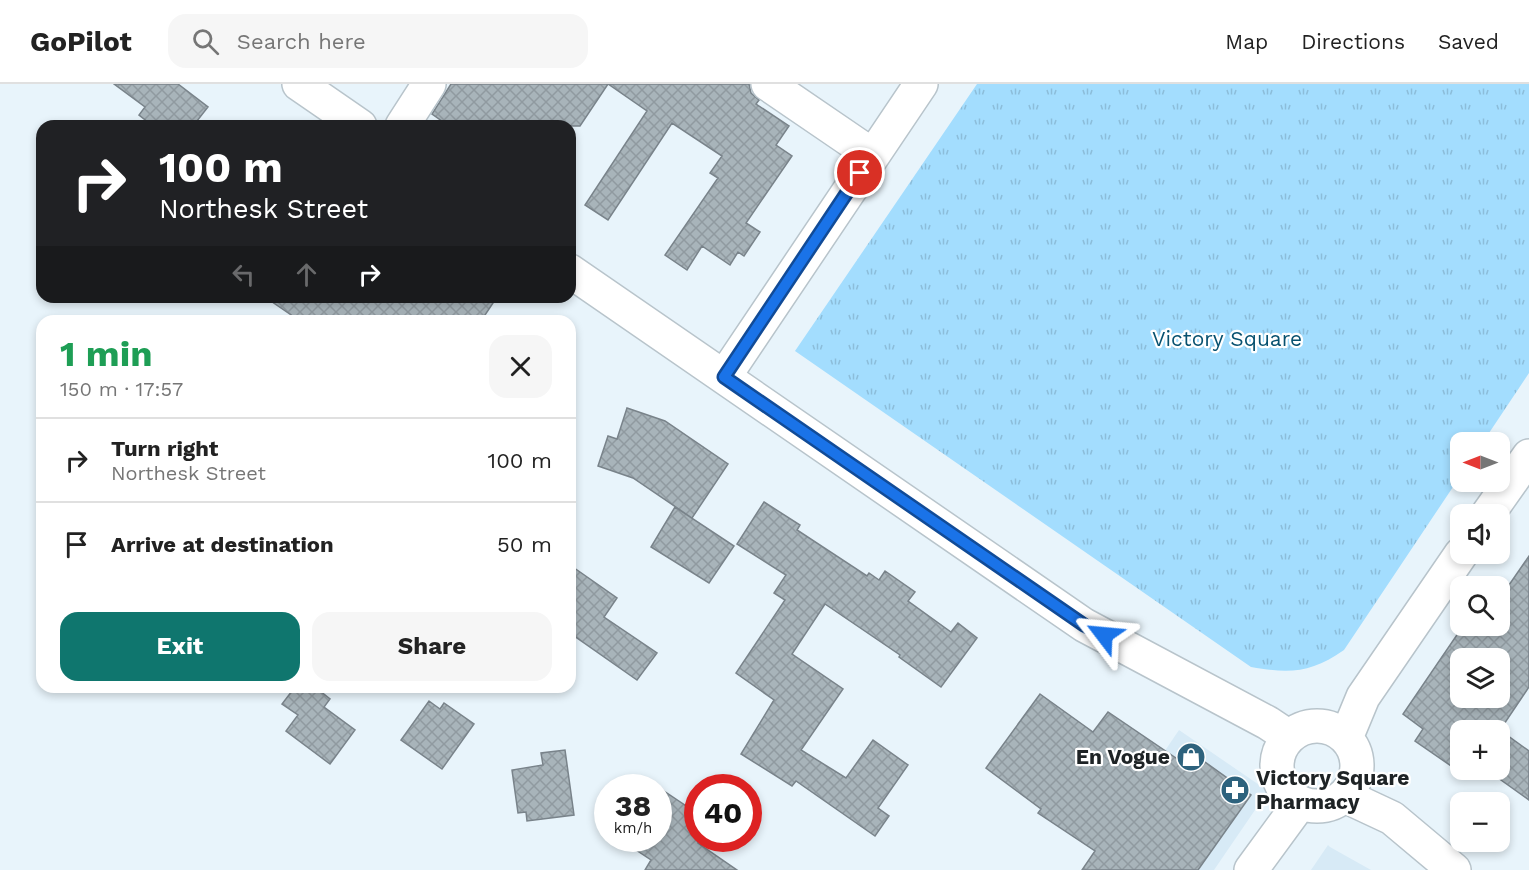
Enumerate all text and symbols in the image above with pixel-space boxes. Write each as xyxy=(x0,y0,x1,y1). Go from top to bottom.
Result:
search box xyxy=(168,14,588,68)
text: GoPilot xyxy=(30,25,132,58)
icon: search xyxy=(189,25,222,58)
text: Search here xyxy=(237,29,366,54)
text: Map xyxy=(1225,29,1268,54)
text: Directions xyxy=(1301,29,1405,54)
text: Saved xyxy=(1438,29,1499,54)
text: 100 m xyxy=(159,143,283,192)
icon: right xyxy=(60,144,138,222)
pin xyxy=(834,147,885,198)
icon: arrive xyxy=(843,156,876,189)
text: Northesk Street xyxy=(159,193,368,225)
icon: left xyxy=(227,258,260,291)
icon: ahead xyxy=(290,258,323,291)
icon: right xyxy=(353,258,386,291)
park label: Victory Square xyxy=(1152,326,1302,351)
text: 1 min xyxy=(60,333,152,375)
button: close xyxy=(489,335,552,398)
text: 150 m · 17:57 xyxy=(60,377,183,401)
north arrow xyxy=(1450,432,1510,492)
map controls xyxy=(1450,432,1510,852)
text: Turn right xyxy=(111,436,218,461)
icon: right xyxy=(60,444,93,477)
text: 100 m xyxy=(488,448,552,473)
text: Northesk Street xyxy=(111,461,266,485)
button: sound xyxy=(1450,504,1510,564)
icon: arrive xyxy=(60,528,93,561)
text: Arrive at destination xyxy=(111,532,334,557)
text: 50 m xyxy=(497,532,552,557)
button: search xyxy=(1450,576,1510,636)
position arrow xyxy=(1072,603,1136,667)
button: Exit xyxy=(60,612,300,681)
button: Share xyxy=(312,612,552,681)
button: layers xyxy=(1450,648,1510,708)
button: + xyxy=(1450,720,1510,780)
shop icon: En Vogue xyxy=(1175,741,1207,773)
place label: En Vogue xyxy=(1076,744,1170,769)
place label: Victory Square Pharmacy xyxy=(1256,765,1409,814)
speed limit sign: 40 xyxy=(684,774,762,852)
pharmacy icon: Victory Square Pharmacy xyxy=(1219,774,1251,806)
text: 38 xyxy=(615,788,651,823)
button: − xyxy=(1450,792,1510,852)
text: km/h xyxy=(614,819,652,837)

